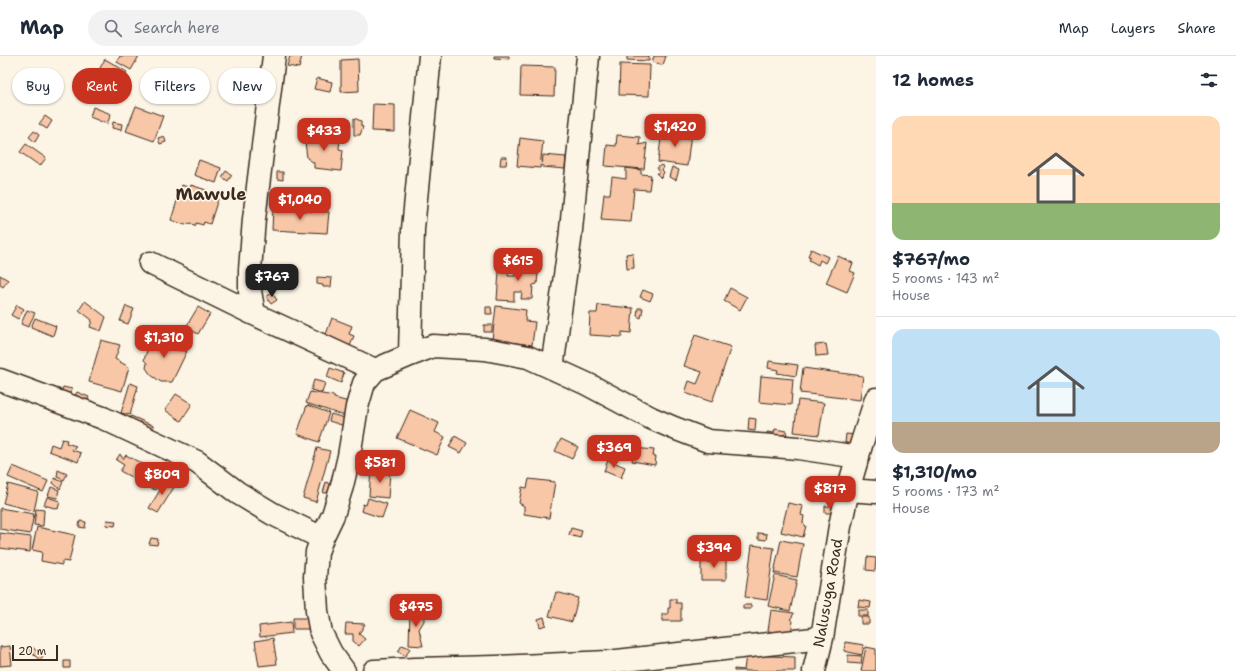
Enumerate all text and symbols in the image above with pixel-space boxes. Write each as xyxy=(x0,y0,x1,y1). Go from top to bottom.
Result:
search box xyxy=(88,10,368,46)
text: Map xyxy=(20,15,64,40)
icon: search xyxy=(102,17,124,39)
text: Search here xyxy=(134,18,220,38)
text: Map xyxy=(1059,19,1089,37)
text: Layers xyxy=(1111,19,1155,37)
text: Share xyxy=(1177,19,1216,37)
chip: Buy xyxy=(12,68,64,104)
chip: Rent xyxy=(72,68,132,104)
chip: Filters xyxy=(140,68,210,104)
chip: New xyxy=(218,68,276,104)
text: 12 homes xyxy=(892,69,974,91)
icon: filters xyxy=(1198,69,1220,91)
pin: $1,420 xyxy=(642,114,708,148)
pin: $433 xyxy=(300,118,348,152)
text: $1,420 xyxy=(653,118,697,135)
text: $433 xyxy=(306,122,342,139)
icon: home xyxy=(1020,142,1092,214)
district label: Mawule xyxy=(176,183,246,205)
pin: $1,040 xyxy=(267,187,333,221)
text: $1,040 xyxy=(278,191,322,208)
pin: $615 xyxy=(494,248,542,282)
text: $767/mo xyxy=(892,248,970,270)
text: $615 xyxy=(503,252,533,269)
pin: $767 xyxy=(248,264,296,298)
text: $767 xyxy=(254,268,290,285)
text: 5 rooms · 143 m² xyxy=(892,270,1000,287)
text: House xyxy=(892,287,930,304)
pin: $1,310 xyxy=(131,325,197,359)
text: $1,310 xyxy=(144,329,184,346)
icon: home xyxy=(1020,355,1092,427)
pin: $369 xyxy=(590,435,638,469)
text: $369 xyxy=(596,439,632,456)
pin: $581 xyxy=(356,450,404,484)
text: $581 xyxy=(364,454,396,471)
text: $1,310/mo xyxy=(892,461,977,483)
pin: $809 xyxy=(138,462,186,496)
text: $809 xyxy=(144,466,180,483)
pin: $817 xyxy=(806,476,854,510)
text: $817 xyxy=(814,480,846,497)
text: 5 rooms · 173 m² xyxy=(892,483,999,500)
text: House xyxy=(892,500,930,517)
pin: $394 xyxy=(690,535,738,569)
street label: Nalusuga Road xyxy=(809,536,848,649)
text: $394 xyxy=(696,539,732,556)
pin: $475 xyxy=(392,594,440,628)
text: $475 xyxy=(399,598,433,615)
scale bar xyxy=(12,643,58,662)
text: 20 m xyxy=(18,644,46,659)

